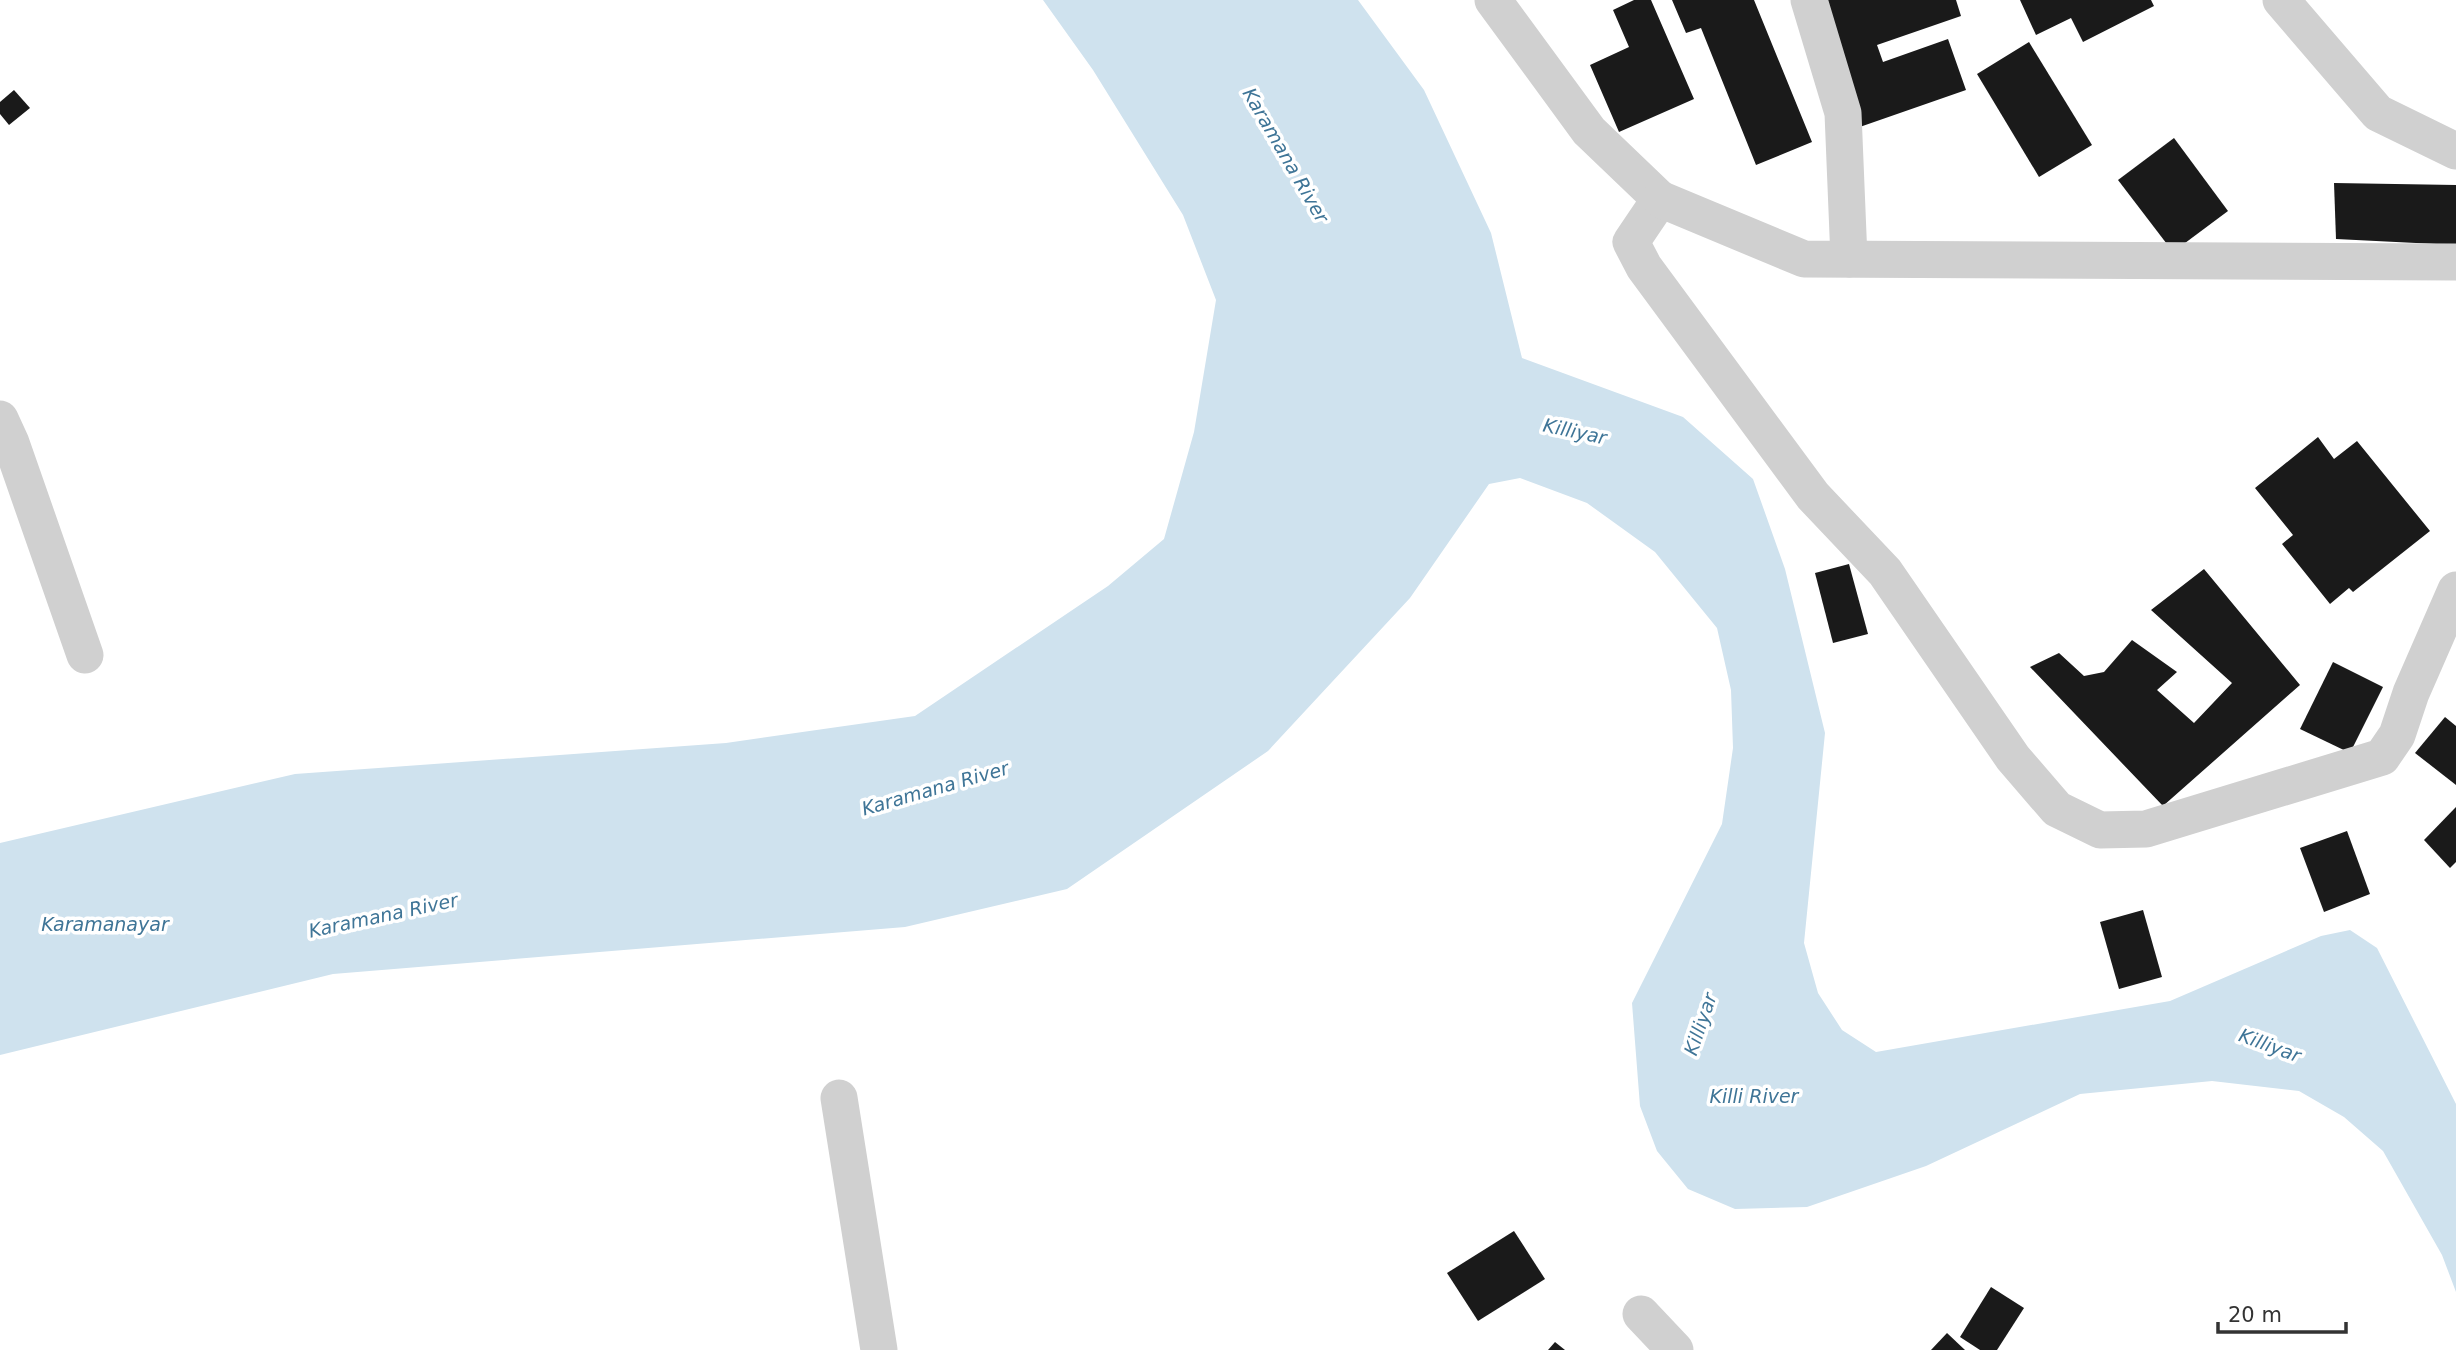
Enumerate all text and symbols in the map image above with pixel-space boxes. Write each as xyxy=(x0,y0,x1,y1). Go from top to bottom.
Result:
water label: Karamana River xyxy=(1238,84,1334,227)
water label: Killiyar xyxy=(1541,414,1610,449)
water label: Karamana River xyxy=(859,756,1012,820)
water label: Karamana River xyxy=(306,888,461,942)
water label: Karamanayar xyxy=(41,913,170,935)
water label: Killiyar xyxy=(1679,989,1721,1058)
water label: Killiyar xyxy=(2236,1024,2305,1067)
water label: Killi River xyxy=(1710,1085,1800,1107)
scale bar xyxy=(2218,1290,2346,1334)
text: 20 m xyxy=(2228,1303,2282,1327)

